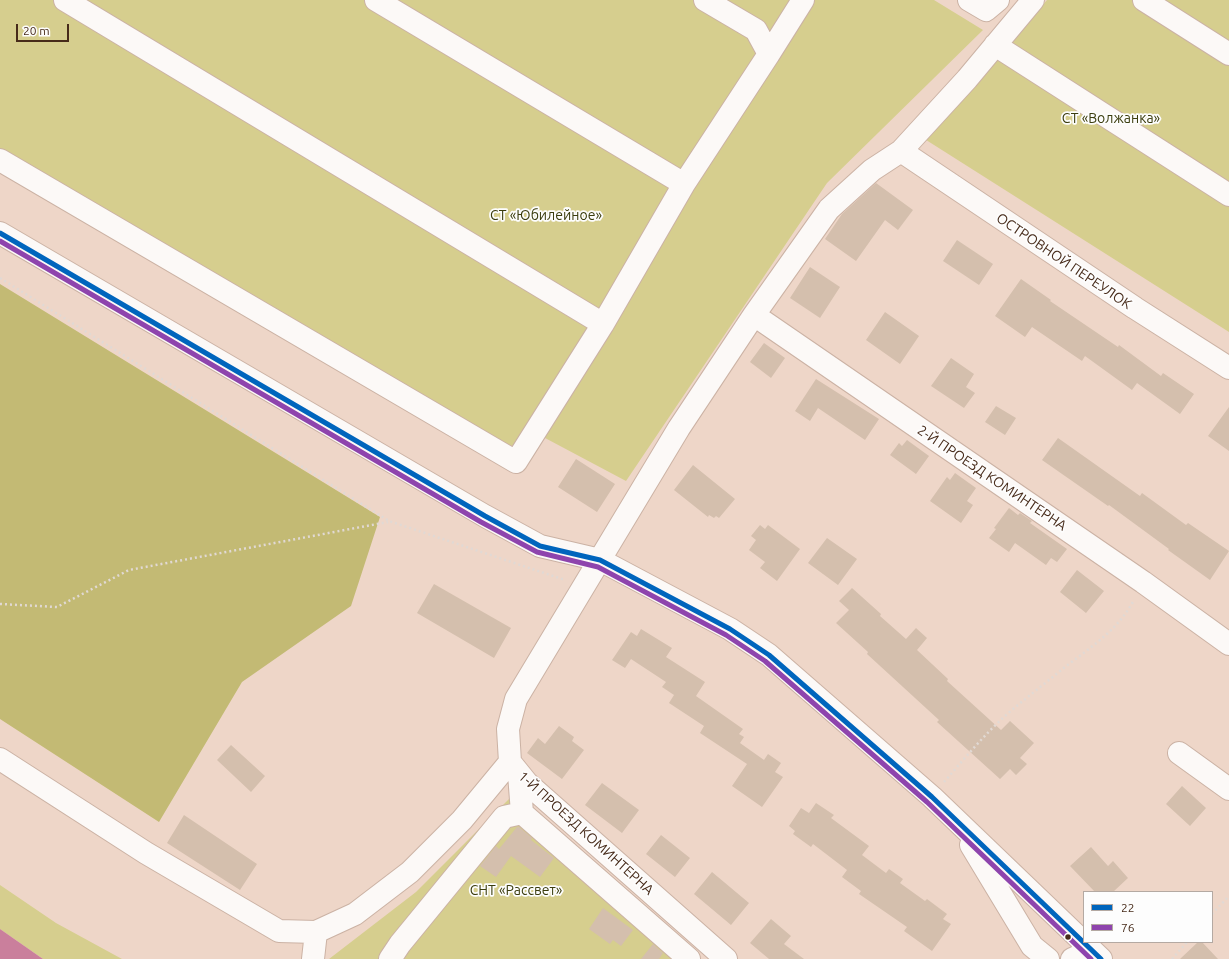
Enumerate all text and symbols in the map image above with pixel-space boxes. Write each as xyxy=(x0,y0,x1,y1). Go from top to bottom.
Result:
scale bar xyxy=(18,16,71,42)
text: 20 m xyxy=(23,24,50,37)
park label: СТ «Волжанка» xyxy=(1062,110,1160,126)
park label: СТ «Юбилейное» xyxy=(490,207,602,223)
street label: ОСТРОВНОЙ ПЕРЕУЛОК xyxy=(993,209,1135,313)
street label: 2-Й ПРОЕЗД КОМИНТЕРНА xyxy=(914,422,1070,534)
street label: 1-Й ПРОЕЗД КОМИНТЕРНА xyxy=(515,768,657,898)
park label: СНТ «Рассвет» xyxy=(470,882,562,898)
legend xyxy=(1083,891,1213,943)
text: 22 xyxy=(1121,901,1135,914)
text: 76 xyxy=(1121,921,1135,934)
unlabelled marker xyxy=(1063,932,1073,942)

